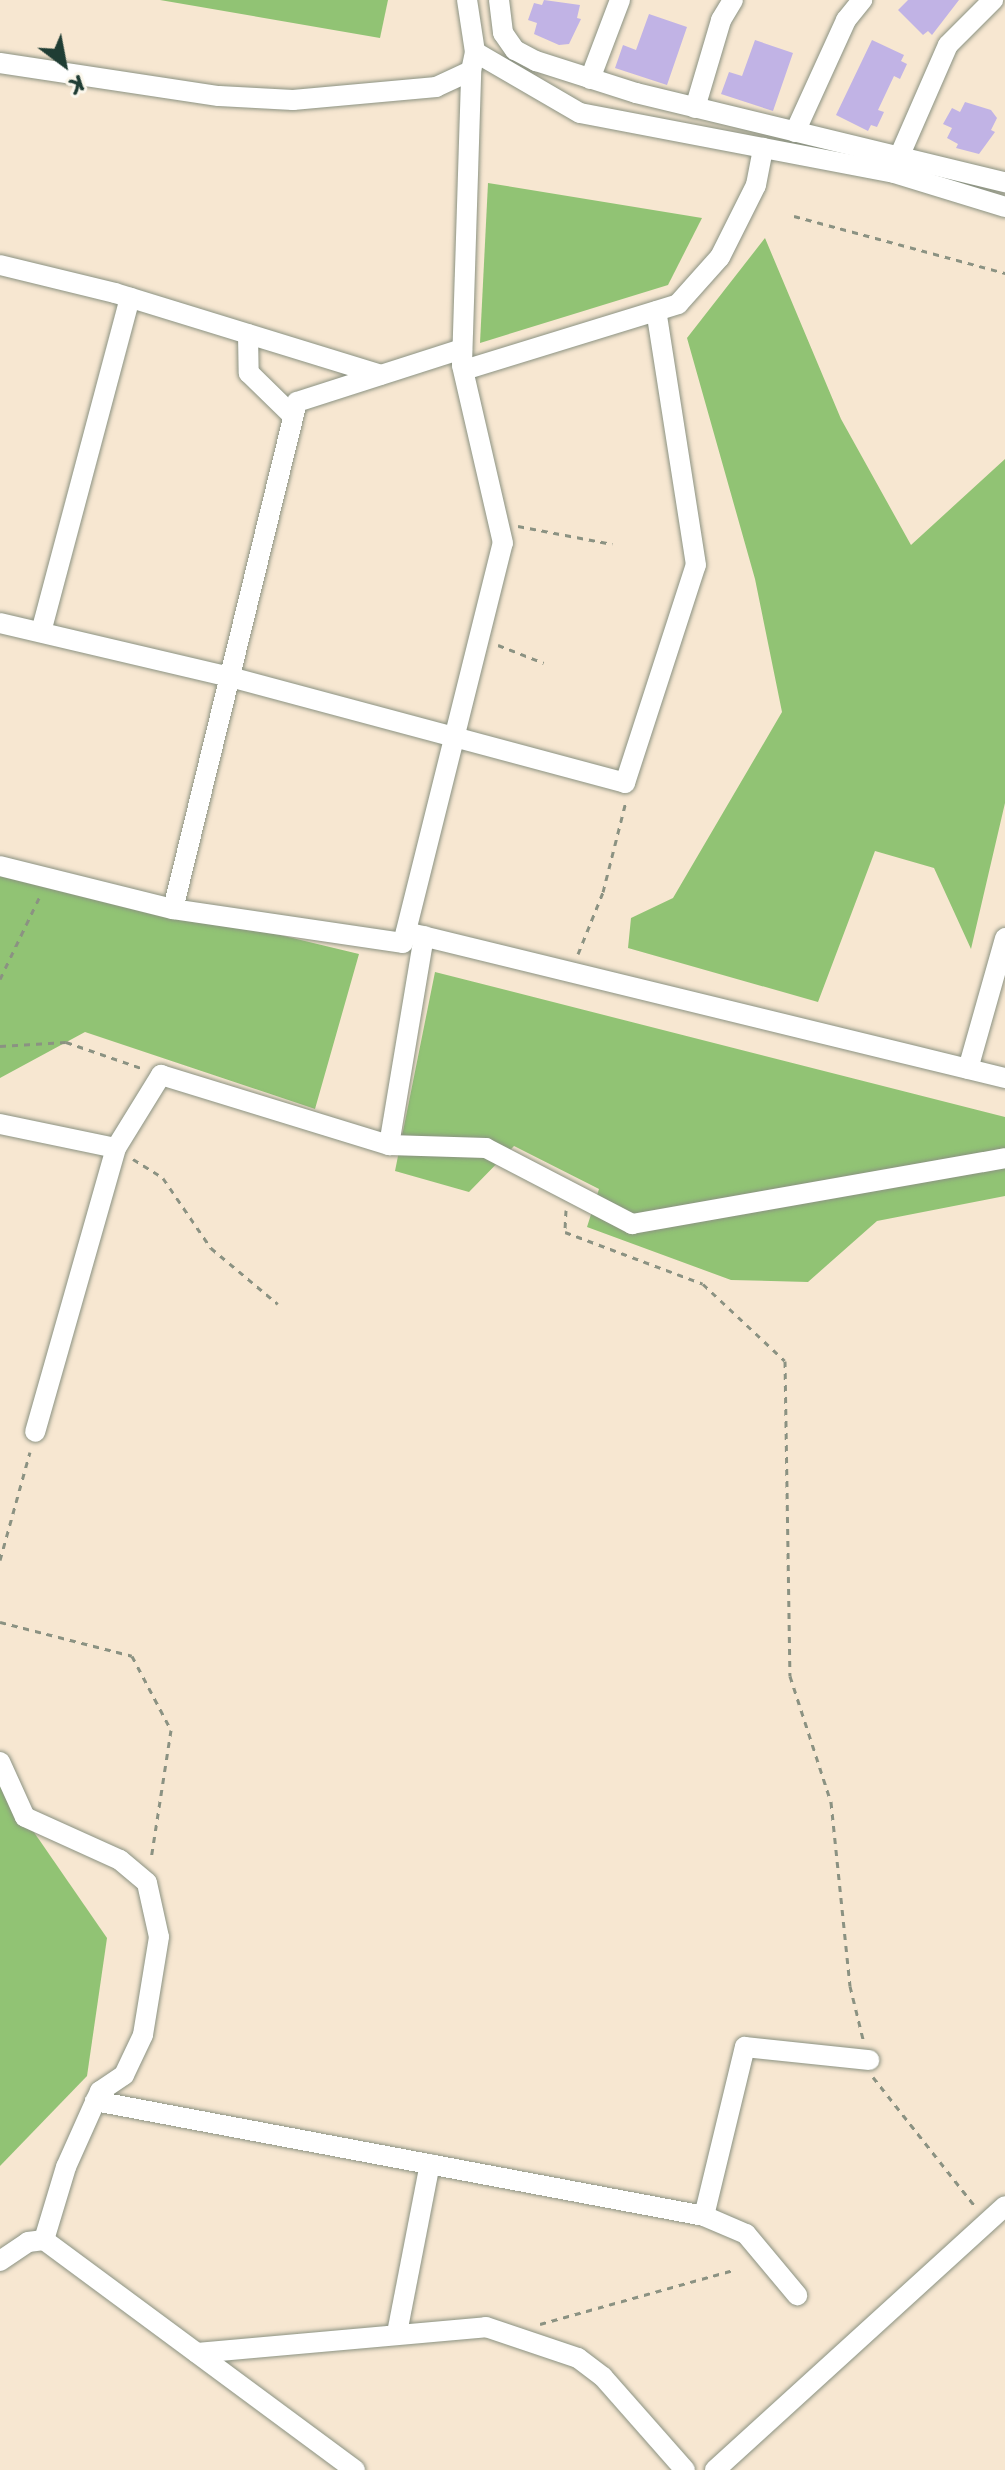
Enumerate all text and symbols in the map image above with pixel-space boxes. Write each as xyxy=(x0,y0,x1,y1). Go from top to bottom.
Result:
north arrow xyxy=(24,24,104,104)
text: K xyxy=(61,65,93,105)

